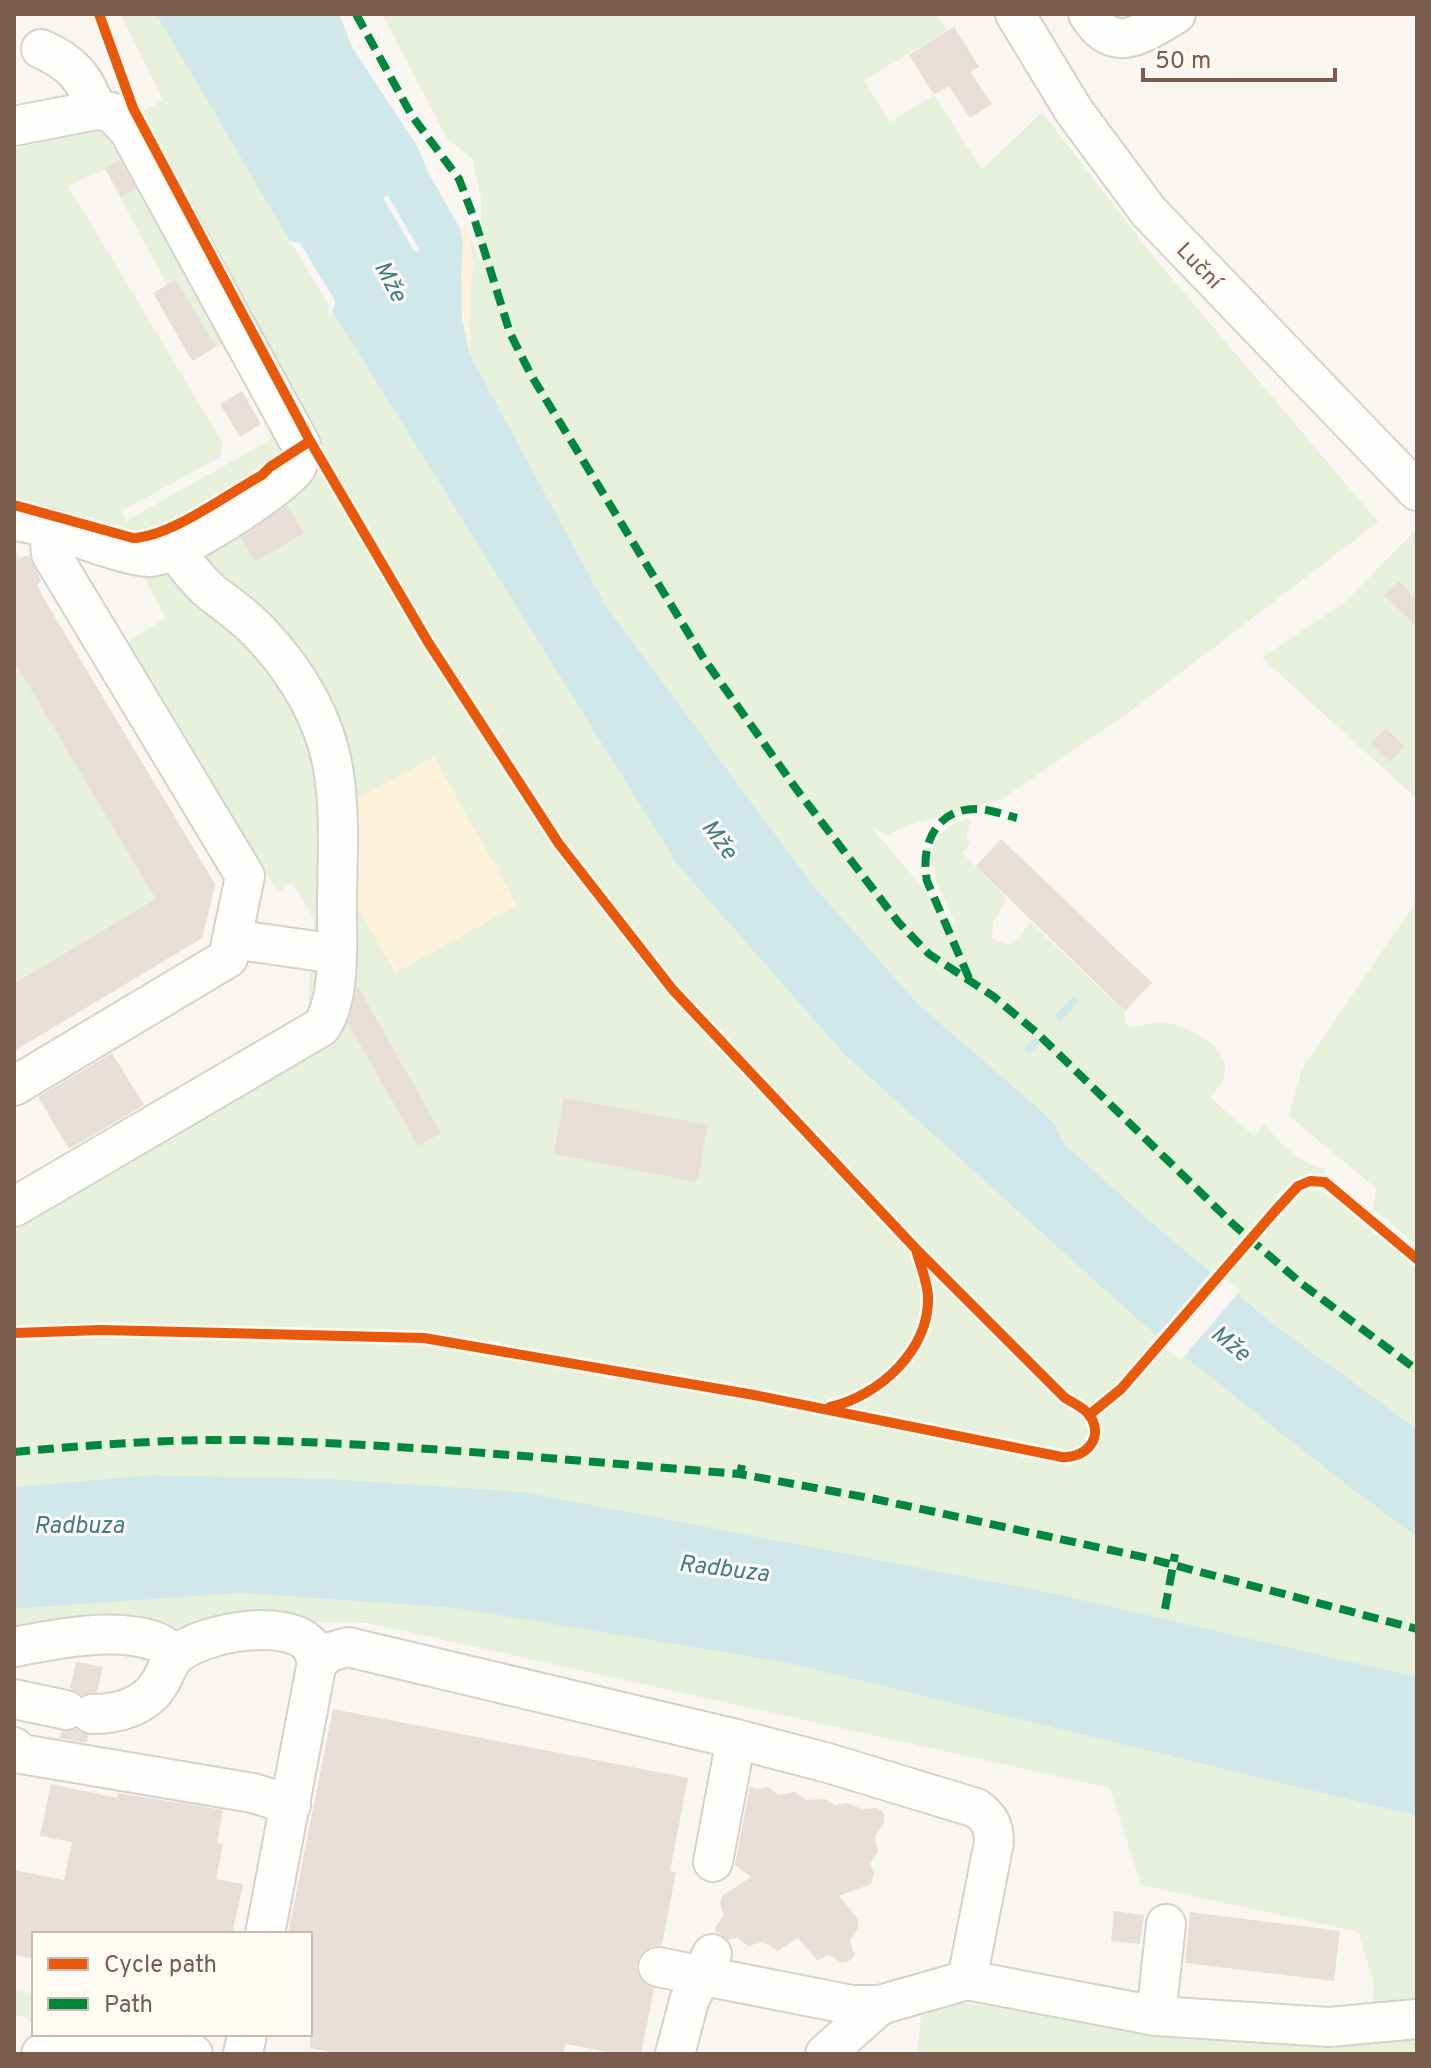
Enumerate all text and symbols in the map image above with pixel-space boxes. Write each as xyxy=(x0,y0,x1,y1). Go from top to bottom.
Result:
scale bar xyxy=(1143,32,1335,82)
text: 50 m xyxy=(1155,47,1211,77)
street label: Luční xyxy=(1170,238,1228,297)
water label: Mže xyxy=(366,256,413,308)
water label: Mže xyxy=(694,814,743,867)
water label: Mže xyxy=(1204,1320,1256,1370)
water label: Radbuza xyxy=(34,1512,125,1542)
water label: Radbuza xyxy=(677,1550,771,1590)
legend xyxy=(32,1932,312,2036)
text: Cycle path xyxy=(104,1951,217,1981)
text: Path xyxy=(104,1991,153,2021)

